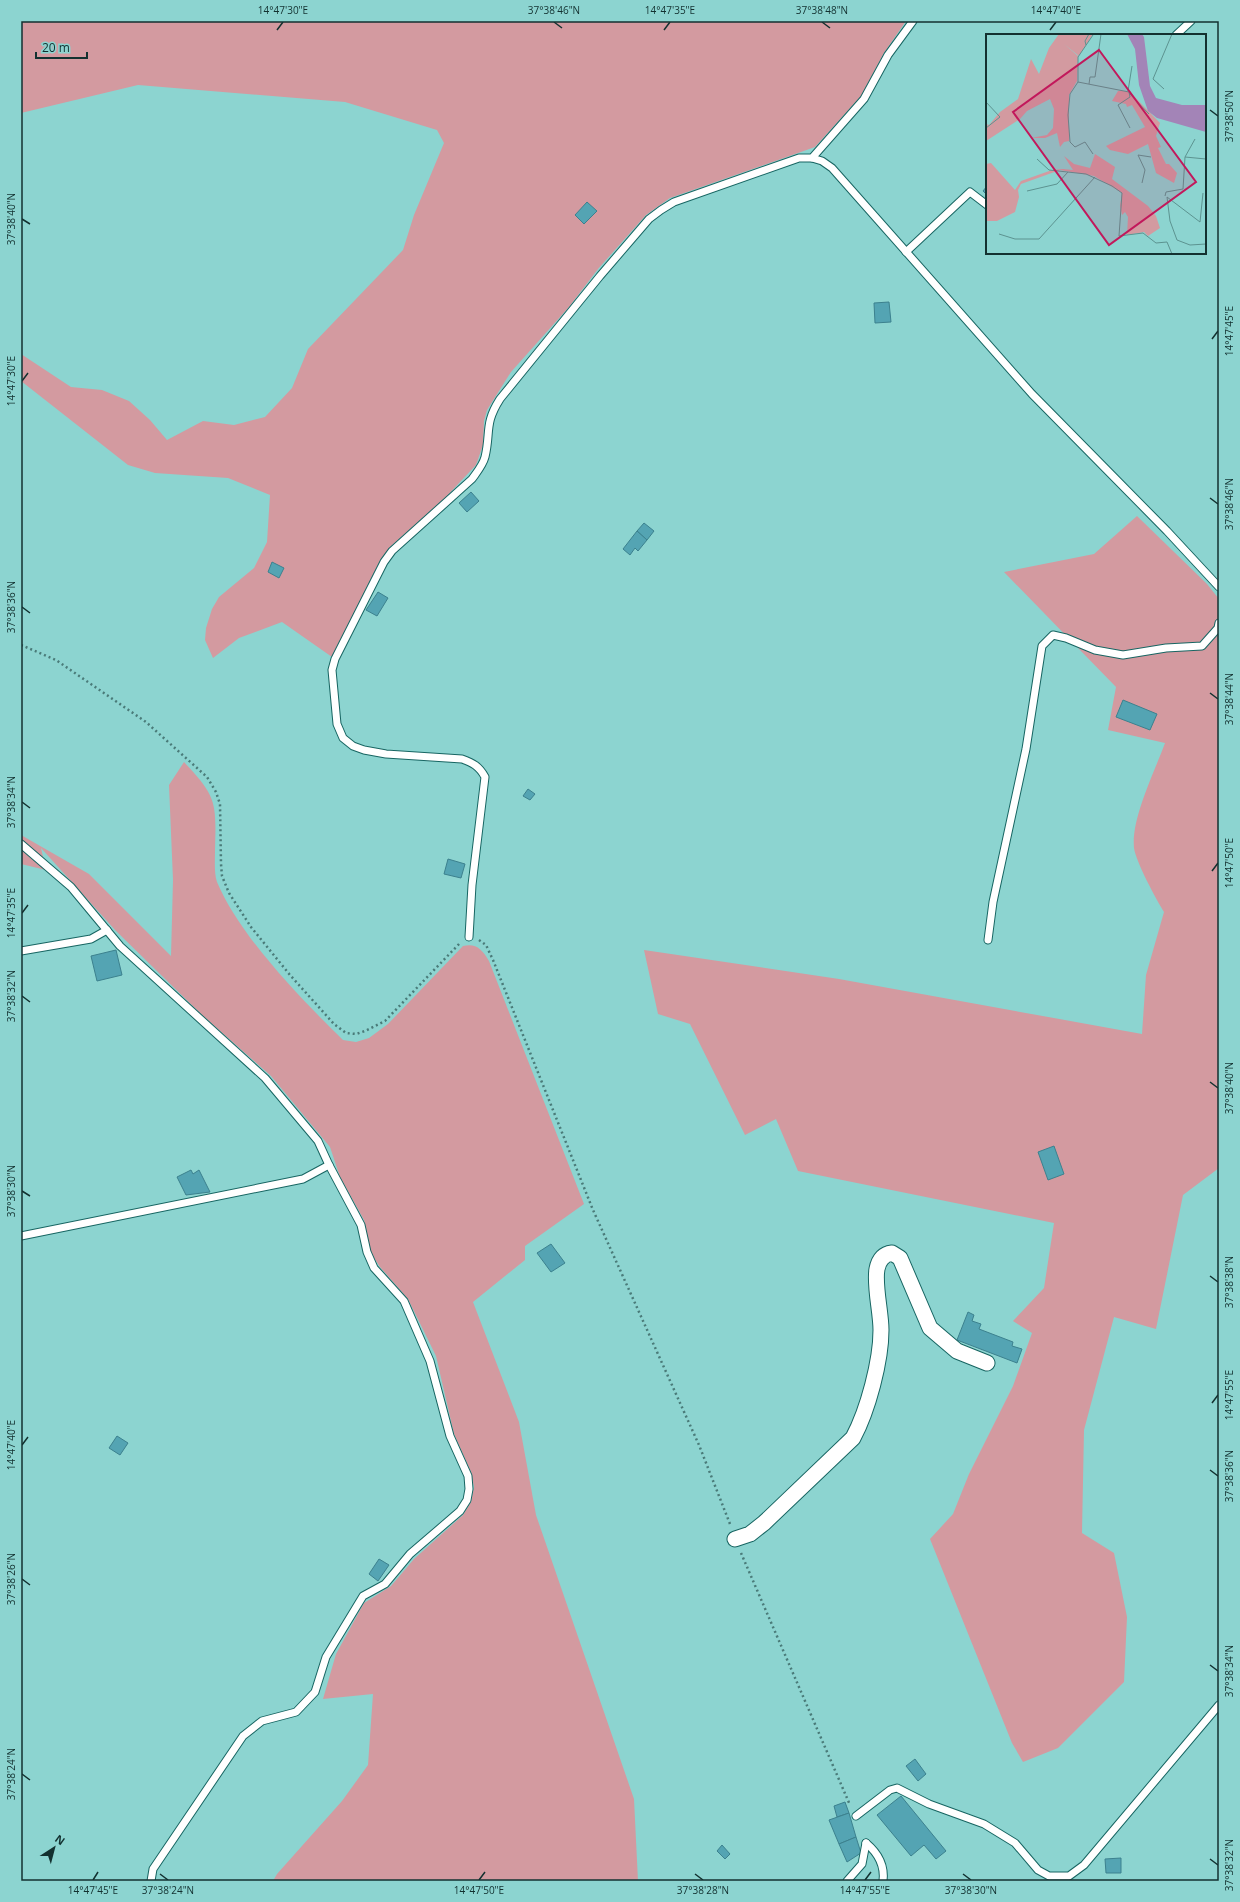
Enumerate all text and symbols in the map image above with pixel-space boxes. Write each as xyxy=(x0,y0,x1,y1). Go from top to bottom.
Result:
text: 14°47'30"E xyxy=(258,3,308,17)
text: 37°38'46"N xyxy=(528,3,580,17)
text: 14°47'35"E xyxy=(645,3,695,17)
text: 37°38'48"N xyxy=(796,3,848,17)
text: 14°47'40"E xyxy=(1031,3,1081,17)
scale bar xyxy=(36,34,87,60)
inset map xyxy=(986,34,1206,254)
text: 20 m xyxy=(42,39,70,56)
text: 37°38'50"N xyxy=(1222,90,1236,142)
text: 37°38'40"N xyxy=(4,193,18,245)
text: 14°47'45"E xyxy=(1222,306,1236,356)
text: 14°47'30"E xyxy=(4,356,18,406)
text: 37°38'46"N xyxy=(1222,478,1236,530)
text: 37°38'36"N xyxy=(4,581,18,633)
text: 37°38'44"N xyxy=(1222,673,1236,725)
text: 37°38'34"N xyxy=(4,776,18,828)
text: 14°47'50"E xyxy=(1222,838,1236,888)
text: 14°47'35"E xyxy=(4,888,18,938)
text: 37°38'32"N xyxy=(4,970,18,1022)
text: 37°38'40"N xyxy=(1222,1062,1236,1114)
text: 37°38'30"N xyxy=(4,1165,18,1217)
text: 37°38'38"N xyxy=(1222,1256,1236,1308)
text: 14°47'55"E xyxy=(1222,1370,1236,1420)
text: 14°47'40"E xyxy=(4,1420,18,1470)
text: 37°38'36"N xyxy=(1222,1450,1236,1502)
text: 37°38'26"N xyxy=(4,1553,18,1605)
text: 37°38'34"N xyxy=(1222,1645,1236,1697)
text: 37°38'24"N xyxy=(4,1748,18,1800)
north arrow xyxy=(34,1828,74,1868)
text: N xyxy=(52,1831,68,1848)
text: 37°38'32"N xyxy=(1222,1839,1236,1891)
text: 14°47'45"E xyxy=(68,1883,118,1897)
text: 37°38'24"N xyxy=(142,1883,194,1897)
text: 14°47'50"E xyxy=(454,1883,504,1897)
text: 37°38'28"N xyxy=(677,1883,729,1897)
text: 14°47'55"E xyxy=(840,1883,890,1897)
text: 37°38'30"N xyxy=(945,1883,997,1897)

